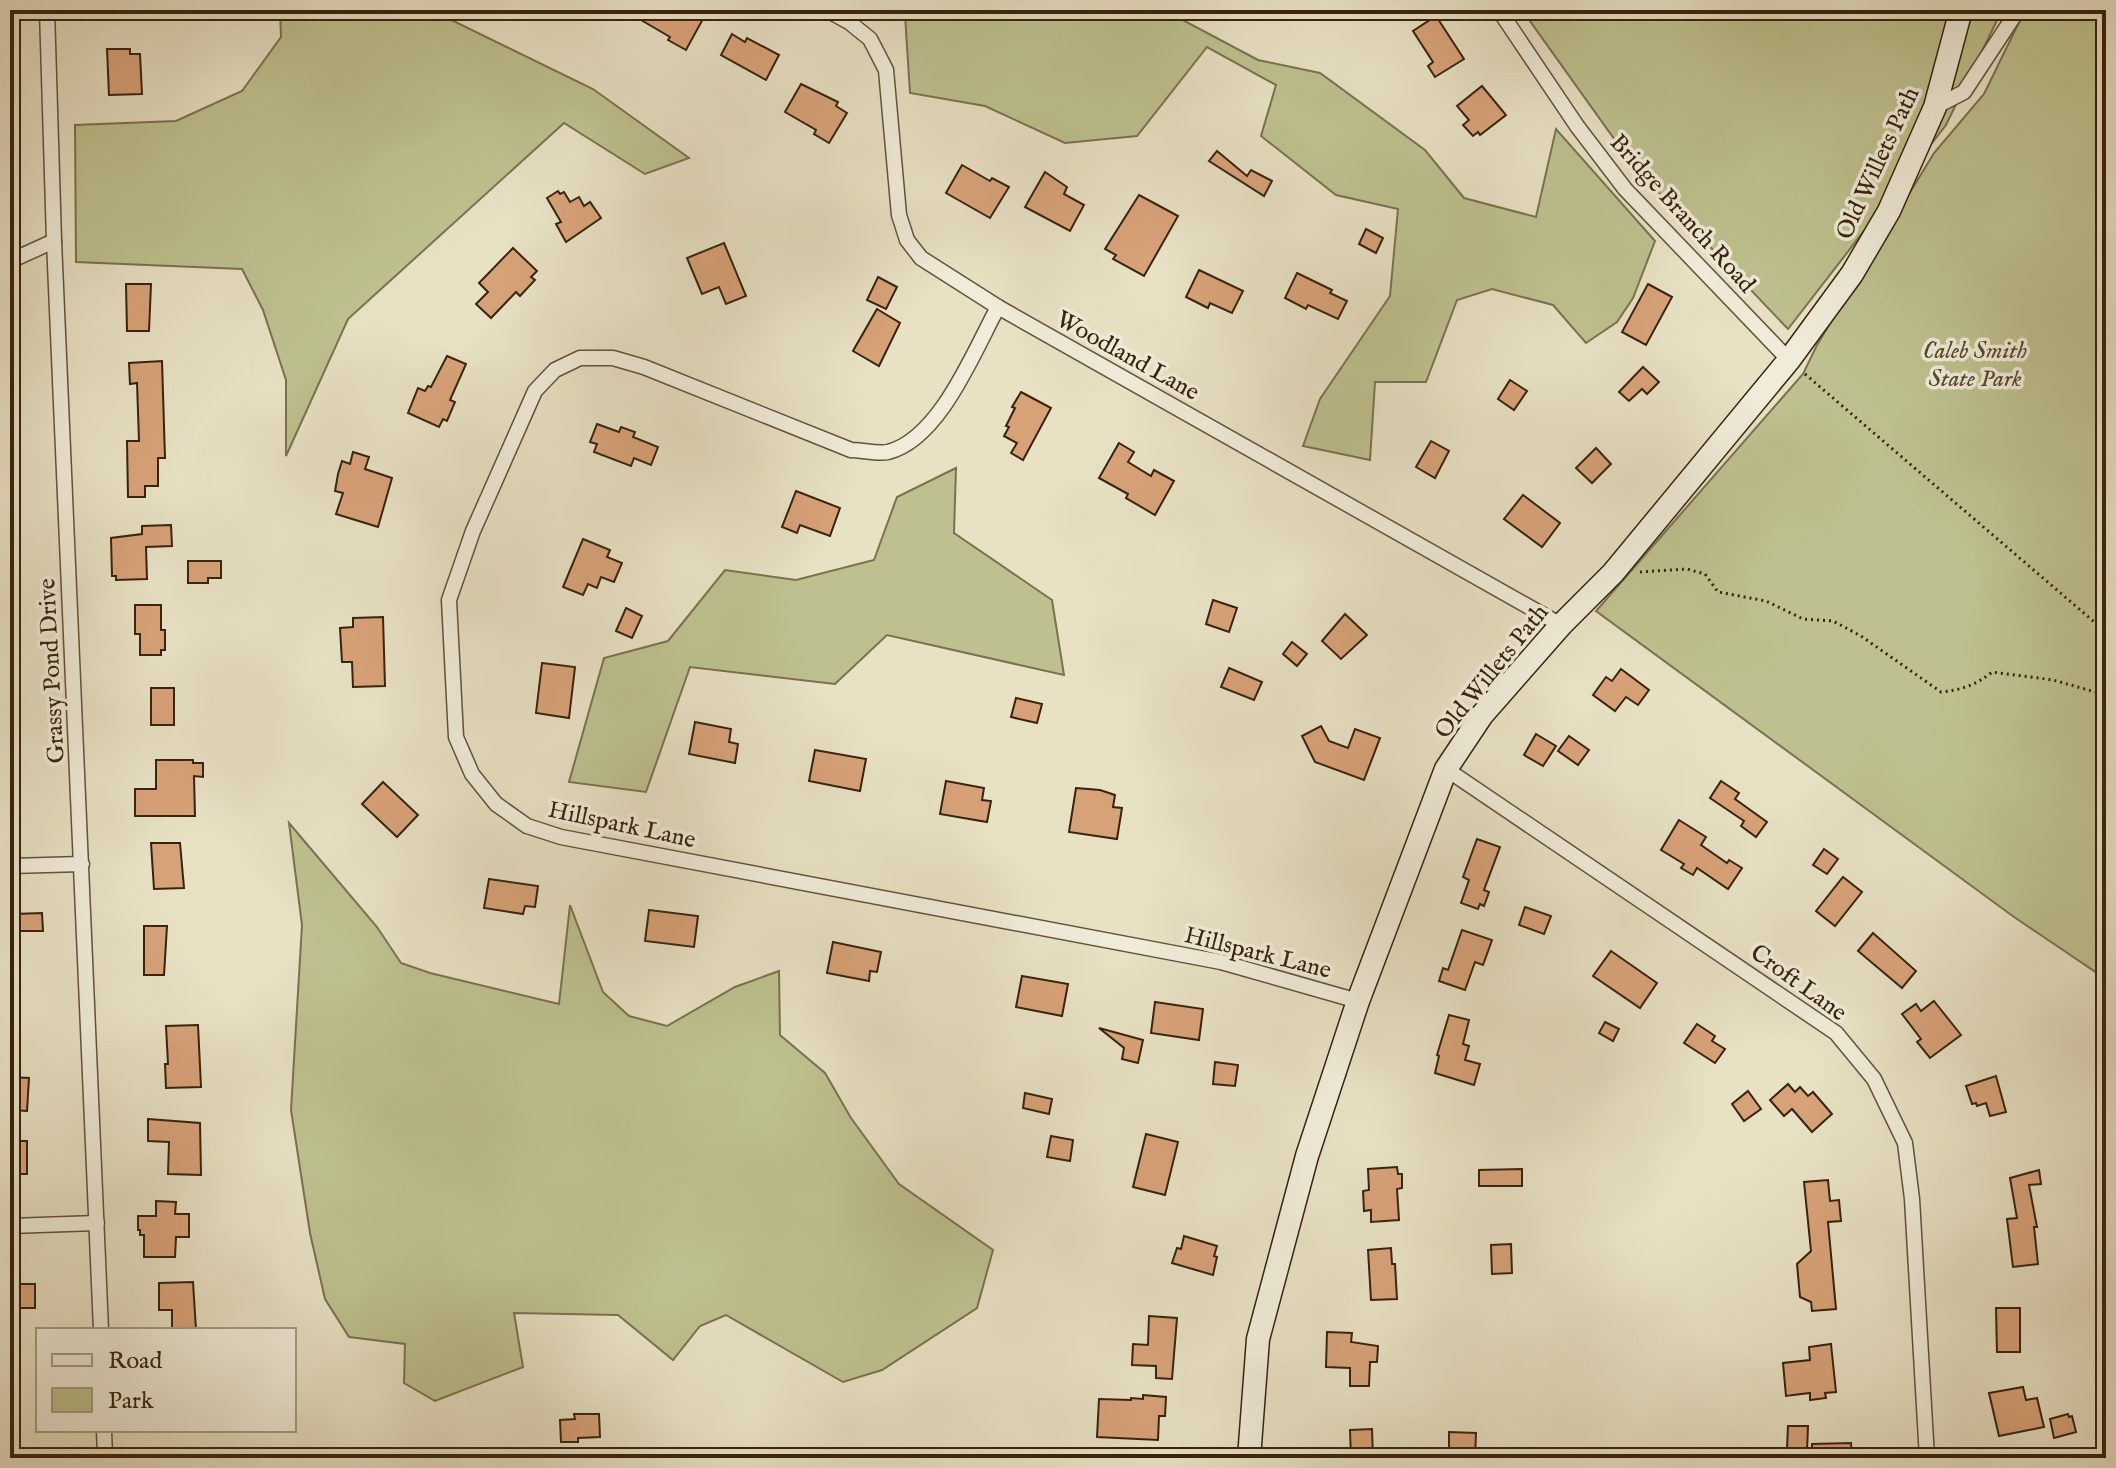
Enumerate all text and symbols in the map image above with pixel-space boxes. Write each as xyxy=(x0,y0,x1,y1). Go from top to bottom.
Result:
street label: Old Willets Path xyxy=(1829,82,1927,245)
street label: Bridge Branch Road xyxy=(1602,128,1762,300)
street label: Woodland Lane xyxy=(1050,304,1204,408)
park label: Caleb Smith State Park xyxy=(1923,336,2027,395)
street label: Grassy Pond Drive xyxy=(32,578,73,764)
street label: Old Willets Path xyxy=(1428,598,1556,746)
street label: Hillspark Lane xyxy=(545,795,698,856)
street label: Hillspark Lane xyxy=(1181,920,1334,987)
street label: Croft Lane xyxy=(1744,938,1853,1029)
legend xyxy=(36,1328,296,1432)
text: Road xyxy=(108,1346,162,1377)
text: Park xyxy=(108,1386,154,1417)

